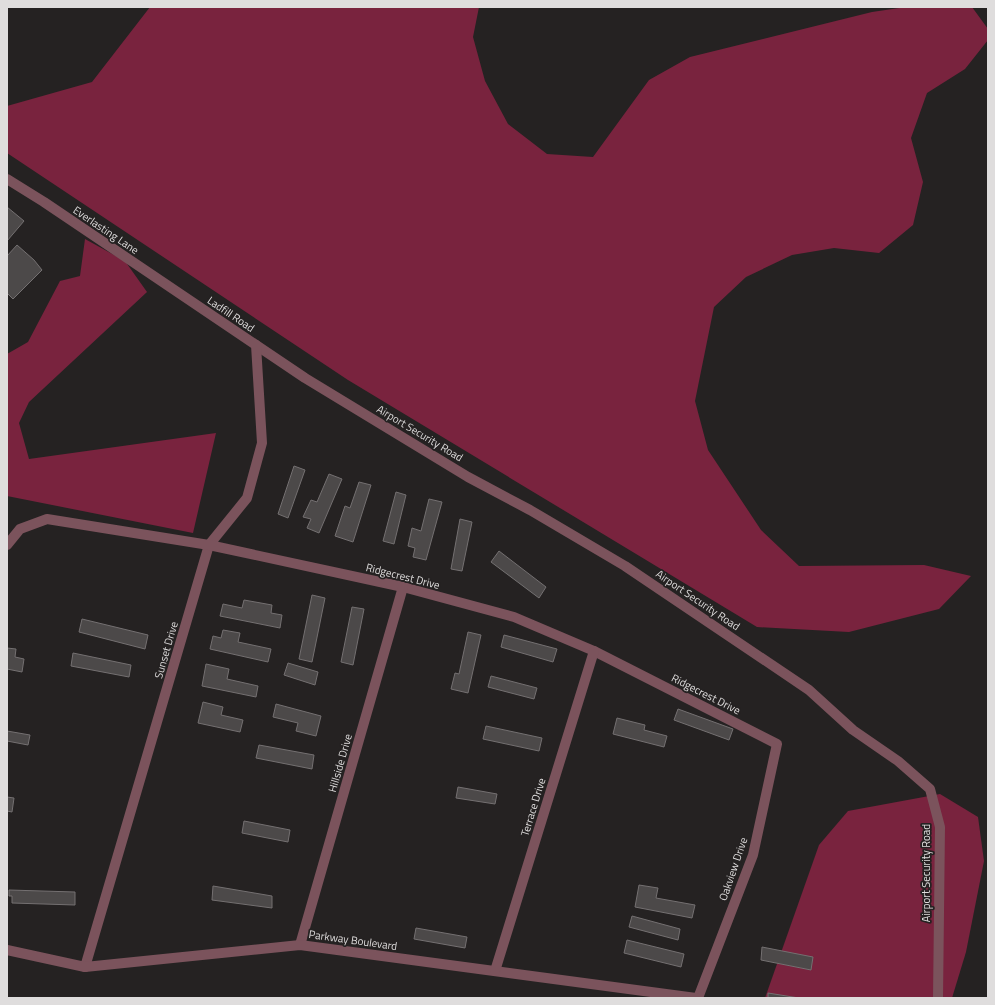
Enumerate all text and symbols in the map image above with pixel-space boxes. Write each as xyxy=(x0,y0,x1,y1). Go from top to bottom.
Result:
street label: Everlasting Lane xyxy=(70,202,142,258)
street label: Ladfill Road xyxy=(204,292,258,336)
street label: Airport Security Road xyxy=(374,401,466,465)
street label: Ridgecrest Drive xyxy=(364,559,442,593)
street label: Airport Security Road xyxy=(653,566,743,634)
street label: Sunset Drive xyxy=(150,619,182,680)
street label: Ridgecrest Drive xyxy=(669,670,744,719)
street label: Hillside Drive xyxy=(324,731,356,794)
street label: Terrace Drive xyxy=(517,775,550,838)
street label: Airport Security Road xyxy=(918,824,934,922)
street label: Oakview Drive xyxy=(715,835,751,903)
street label: Parkway Boulevard xyxy=(308,926,398,954)

